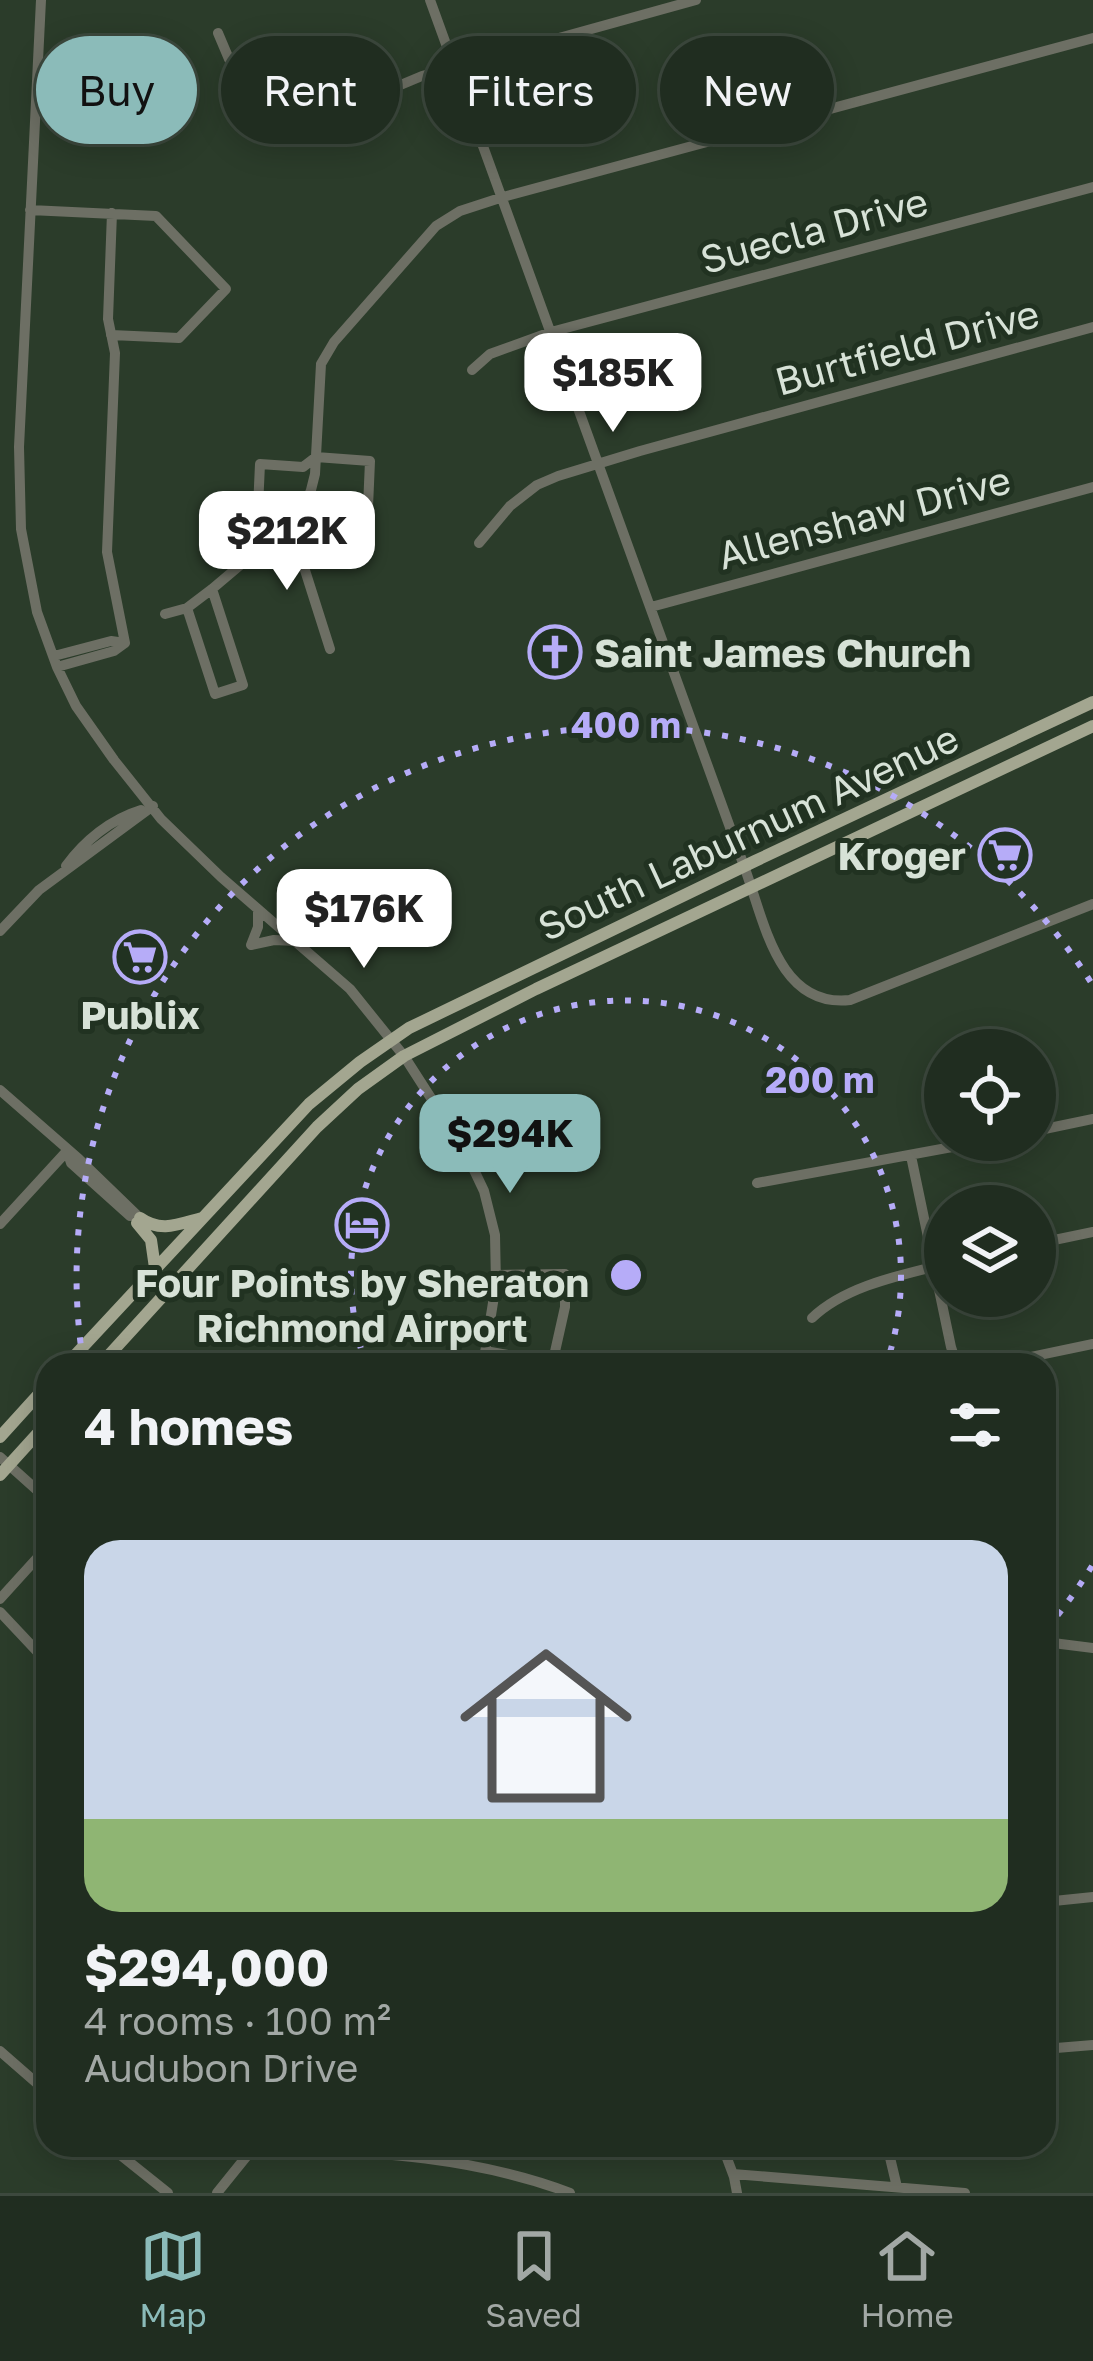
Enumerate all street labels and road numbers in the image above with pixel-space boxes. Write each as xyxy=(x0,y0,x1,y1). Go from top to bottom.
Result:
street label: Suecla Drive xyxy=(695,177,933,283)
street label: Burtfield Drive xyxy=(770,289,1044,405)
street label: Allenshaw Drive xyxy=(713,455,1015,579)
street label: South Laburnum Avenue xyxy=(530,714,966,950)

